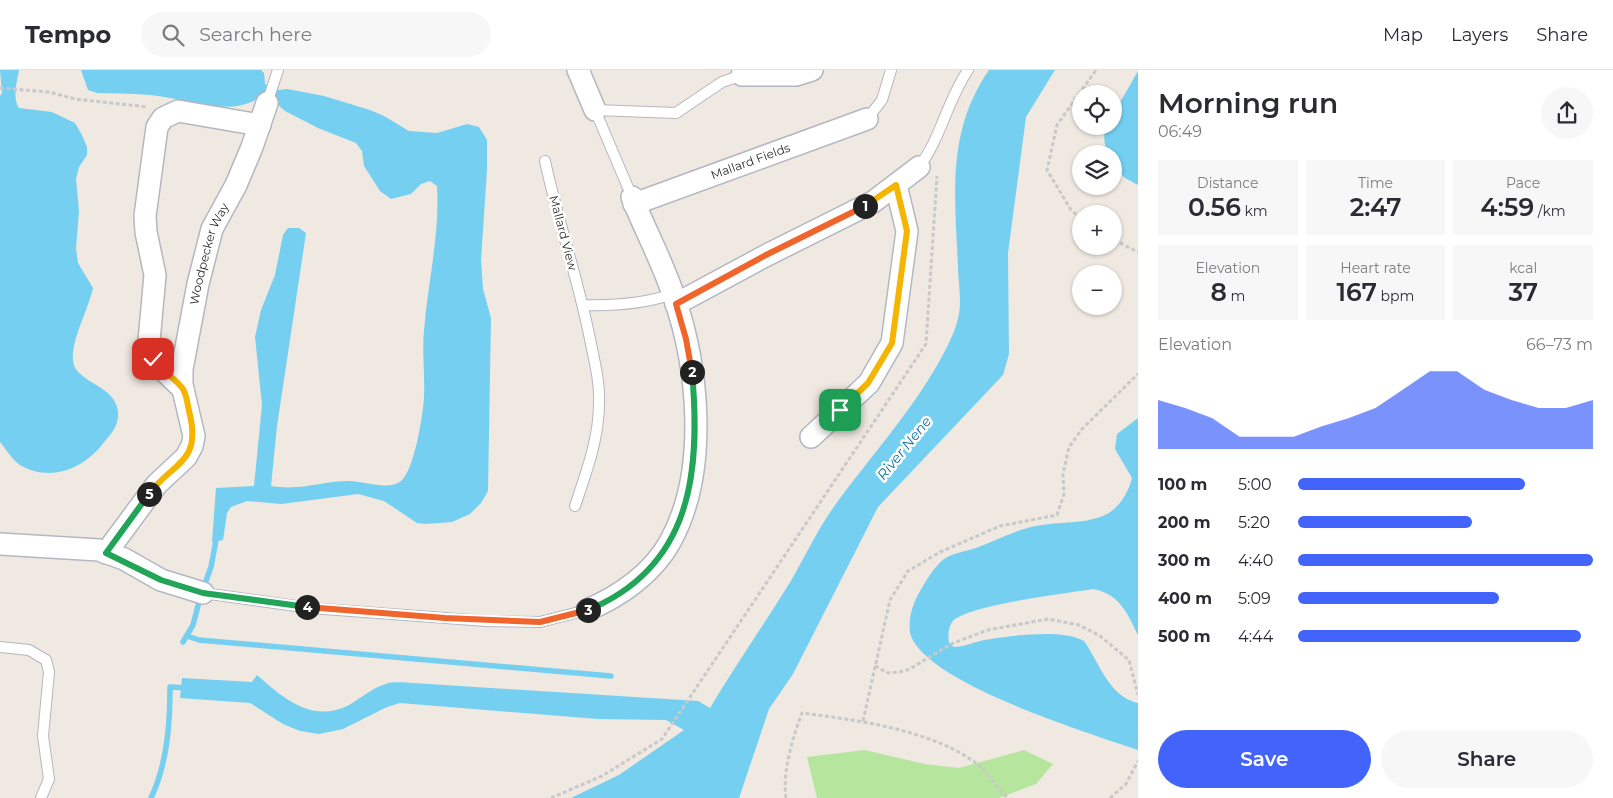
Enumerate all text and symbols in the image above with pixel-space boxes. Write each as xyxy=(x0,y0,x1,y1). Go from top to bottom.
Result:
search box xyxy=(141,12,491,57)
text: Tempo xyxy=(25,20,111,49)
icon: search xyxy=(159,21,187,49)
text: Search here xyxy=(199,23,312,46)
text: Map xyxy=(1383,24,1423,46)
text: Layers xyxy=(1451,24,1508,46)
text: Share xyxy=(1536,24,1588,46)
map controls xyxy=(1072,85,1122,315)
button: locate xyxy=(1072,85,1122,135)
text: Morning run xyxy=(1158,86,1338,120)
button: share xyxy=(1541,87,1593,139)
text: 06:49 xyxy=(1158,122,1202,141)
street label: Mallard Fields xyxy=(709,140,792,182)
button: layers xyxy=(1072,145,1122,195)
text: Distance xyxy=(1197,174,1259,192)
text: Time xyxy=(1358,174,1393,192)
text: Pace xyxy=(1506,174,1540,192)
text: 0.56 xyxy=(1188,192,1241,222)
text: 2:47 xyxy=(1350,192,1401,222)
text: 4:59 xyxy=(1481,192,1534,222)
street label: Mallard View xyxy=(546,194,581,272)
pin: 1 xyxy=(852,194,878,218)
text: 1 xyxy=(863,197,868,215)
street label: Woodpecker Way xyxy=(186,200,232,306)
text: km xyxy=(1241,202,1268,220)
text: /km xyxy=(1534,202,1566,220)
button: + xyxy=(1072,205,1122,255)
text: Elevation xyxy=(1195,259,1260,277)
text: Heart rate xyxy=(1340,259,1411,277)
text: kcal xyxy=(1509,259,1537,277)
button: − xyxy=(1072,265,1122,315)
text: 8 xyxy=(1210,277,1227,307)
text: 167 xyxy=(1337,277,1377,307)
text: 37 xyxy=(1508,277,1538,307)
text: m xyxy=(1227,287,1245,305)
text: bpm xyxy=(1377,287,1414,305)
text: Elevation xyxy=(1158,335,1232,354)
text: 66–73 m xyxy=(1526,335,1593,354)
pin xyxy=(132,338,174,380)
icon: check xyxy=(139,345,167,373)
pin: 2 xyxy=(680,360,704,384)
text: 2 xyxy=(688,363,697,381)
pin xyxy=(819,389,861,431)
icon: arrive xyxy=(826,396,854,424)
water label: River Nene xyxy=(873,413,935,483)
text: 100 m xyxy=(1158,475,1207,494)
text: 5:00 xyxy=(1238,475,1272,494)
pin: 5 xyxy=(136,482,162,506)
text: 5 xyxy=(145,485,154,503)
text: 200 m xyxy=(1158,513,1210,532)
text: 5:20 xyxy=(1238,513,1270,532)
text: 300 m xyxy=(1158,551,1211,570)
text: 4:40 xyxy=(1238,551,1273,570)
text: 400 m xyxy=(1158,589,1212,608)
text: 5:09 xyxy=(1238,589,1271,608)
pin: 4 xyxy=(294,594,320,620)
text: 4 xyxy=(303,598,312,616)
pin: 3 xyxy=(576,598,600,622)
text: 3 xyxy=(584,601,593,619)
text: 500 m xyxy=(1158,627,1211,646)
text: 4:44 xyxy=(1238,627,1273,646)
button: Save xyxy=(1158,730,1371,788)
button: Share xyxy=(1381,730,1593,788)

